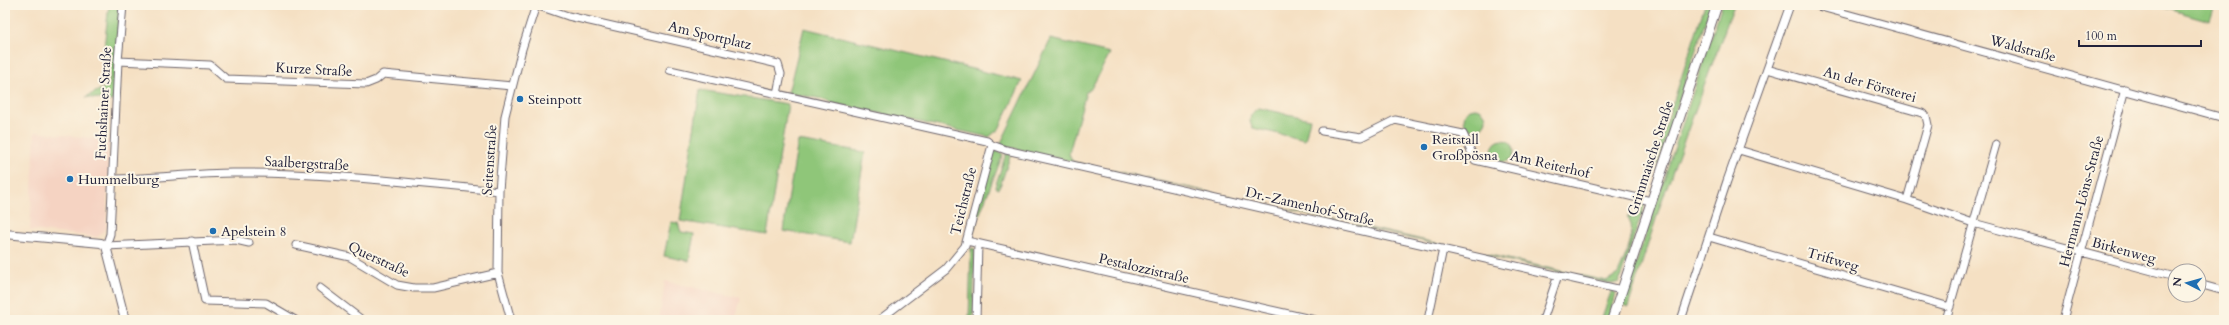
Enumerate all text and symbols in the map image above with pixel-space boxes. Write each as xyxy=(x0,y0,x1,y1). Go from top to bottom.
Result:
street label: Am Sportplatz xyxy=(666,17,754,54)
scale bar xyxy=(2079,22,2201,48)
text: 100 m xyxy=(2085,28,2118,44)
street label: Waldstraße xyxy=(1987,30,2058,66)
street label: Fuchshainer Straße xyxy=(91,46,116,160)
street label: Kurze Straße xyxy=(275,58,353,81)
street label: An der Försterei xyxy=(1821,62,1919,107)
place label: Steinpott xyxy=(528,90,582,109)
marker: Steinpott xyxy=(515,94,525,104)
street label: Grimmaische Straße xyxy=(1623,98,1678,218)
street label: Seitenstraße xyxy=(478,124,501,196)
place label: Reitstall Großpösna xyxy=(1432,130,1498,165)
street label: Hermann-Löns-Straße xyxy=(2055,133,2108,269)
marker: Reitstall Großpösna xyxy=(1419,142,1429,152)
street label: Am Reiterhof xyxy=(1508,146,1594,183)
street label: Saalbergstraße xyxy=(264,152,350,175)
street label: Teichstraße xyxy=(946,165,981,237)
place label: Hummelburg xyxy=(78,170,159,189)
marker: Hummelburg xyxy=(65,174,75,184)
street label: Dr.-Zamenhof-Straße xyxy=(1244,182,1376,231)
place label: Apelstein 8 xyxy=(221,222,287,241)
marker: Apelstein 8 xyxy=(208,226,218,236)
street label: Birkenweg xyxy=(2090,233,2158,268)
street label: Querstraße xyxy=(345,237,413,282)
street label: Triftweg xyxy=(1805,243,1861,276)
street label: Pestalozzistraße xyxy=(1097,249,1191,288)
north arrow xyxy=(2167,263,2207,303)
text: N xyxy=(2170,276,2186,288)

